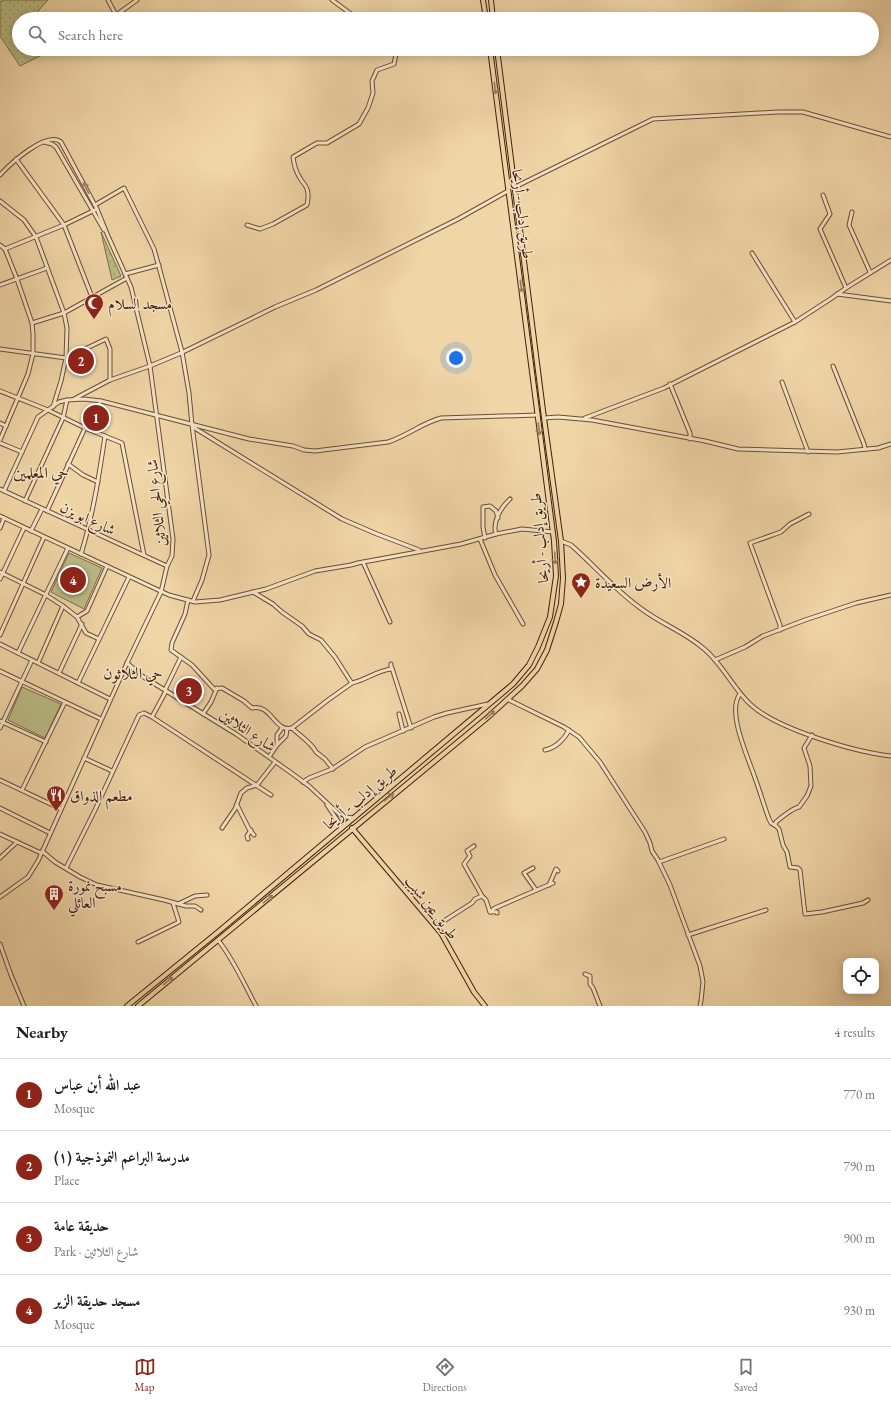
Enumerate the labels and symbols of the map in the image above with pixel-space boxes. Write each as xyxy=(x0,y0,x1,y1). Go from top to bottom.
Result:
one-way arrow xyxy=(491,81,499,94)
street label: طريق إدلب - أريحا xyxy=(507,168,539,260)
one-way arrow xyxy=(82,182,89,194)
one-way arrow xyxy=(517,279,525,292)
mosque icon: مسجد السلام xyxy=(83,292,105,320)
place label: مسجد السلام xyxy=(108,294,172,317)
pin: 2 xyxy=(68,346,94,376)
your location xyxy=(446,348,466,368)
pin: 1 xyxy=(83,403,109,433)
one-way arrow xyxy=(536,422,543,435)
street label: شارع الحي الثلاثين xyxy=(142,458,175,548)
district label: حي المعلمين xyxy=(13,462,69,485)
street label: طريق إدلب - أريحا xyxy=(525,492,553,584)
street label: شارع ابو يزن xyxy=(56,497,119,543)
one-way arrow xyxy=(551,551,559,564)
pin: 4 xyxy=(60,565,86,595)
place icon: الأرض السعيدة xyxy=(570,571,592,599)
place label: الأرض السعيدة xyxy=(595,572,671,592)
district label: حي الثلاثون xyxy=(103,663,163,686)
pin: 3 xyxy=(176,676,202,706)
street label: شارع الثلاثين xyxy=(214,704,280,759)
one-way arrow xyxy=(485,710,495,719)
street label: طريق إدلب - أريحا xyxy=(319,760,401,834)
restaurant icon: مطعم الذواق xyxy=(45,784,67,812)
place label: مطعم الذواق xyxy=(70,786,133,810)
one-way arrow xyxy=(384,793,395,802)
street label: طريق عين شيب xyxy=(400,871,463,943)
place label: مسبح نمورة العائلي xyxy=(68,876,122,917)
building icon: مسبح نمورة العائلي xyxy=(43,883,65,911)
one-way arrow xyxy=(263,894,274,903)
one-way arrow xyxy=(163,977,173,986)

